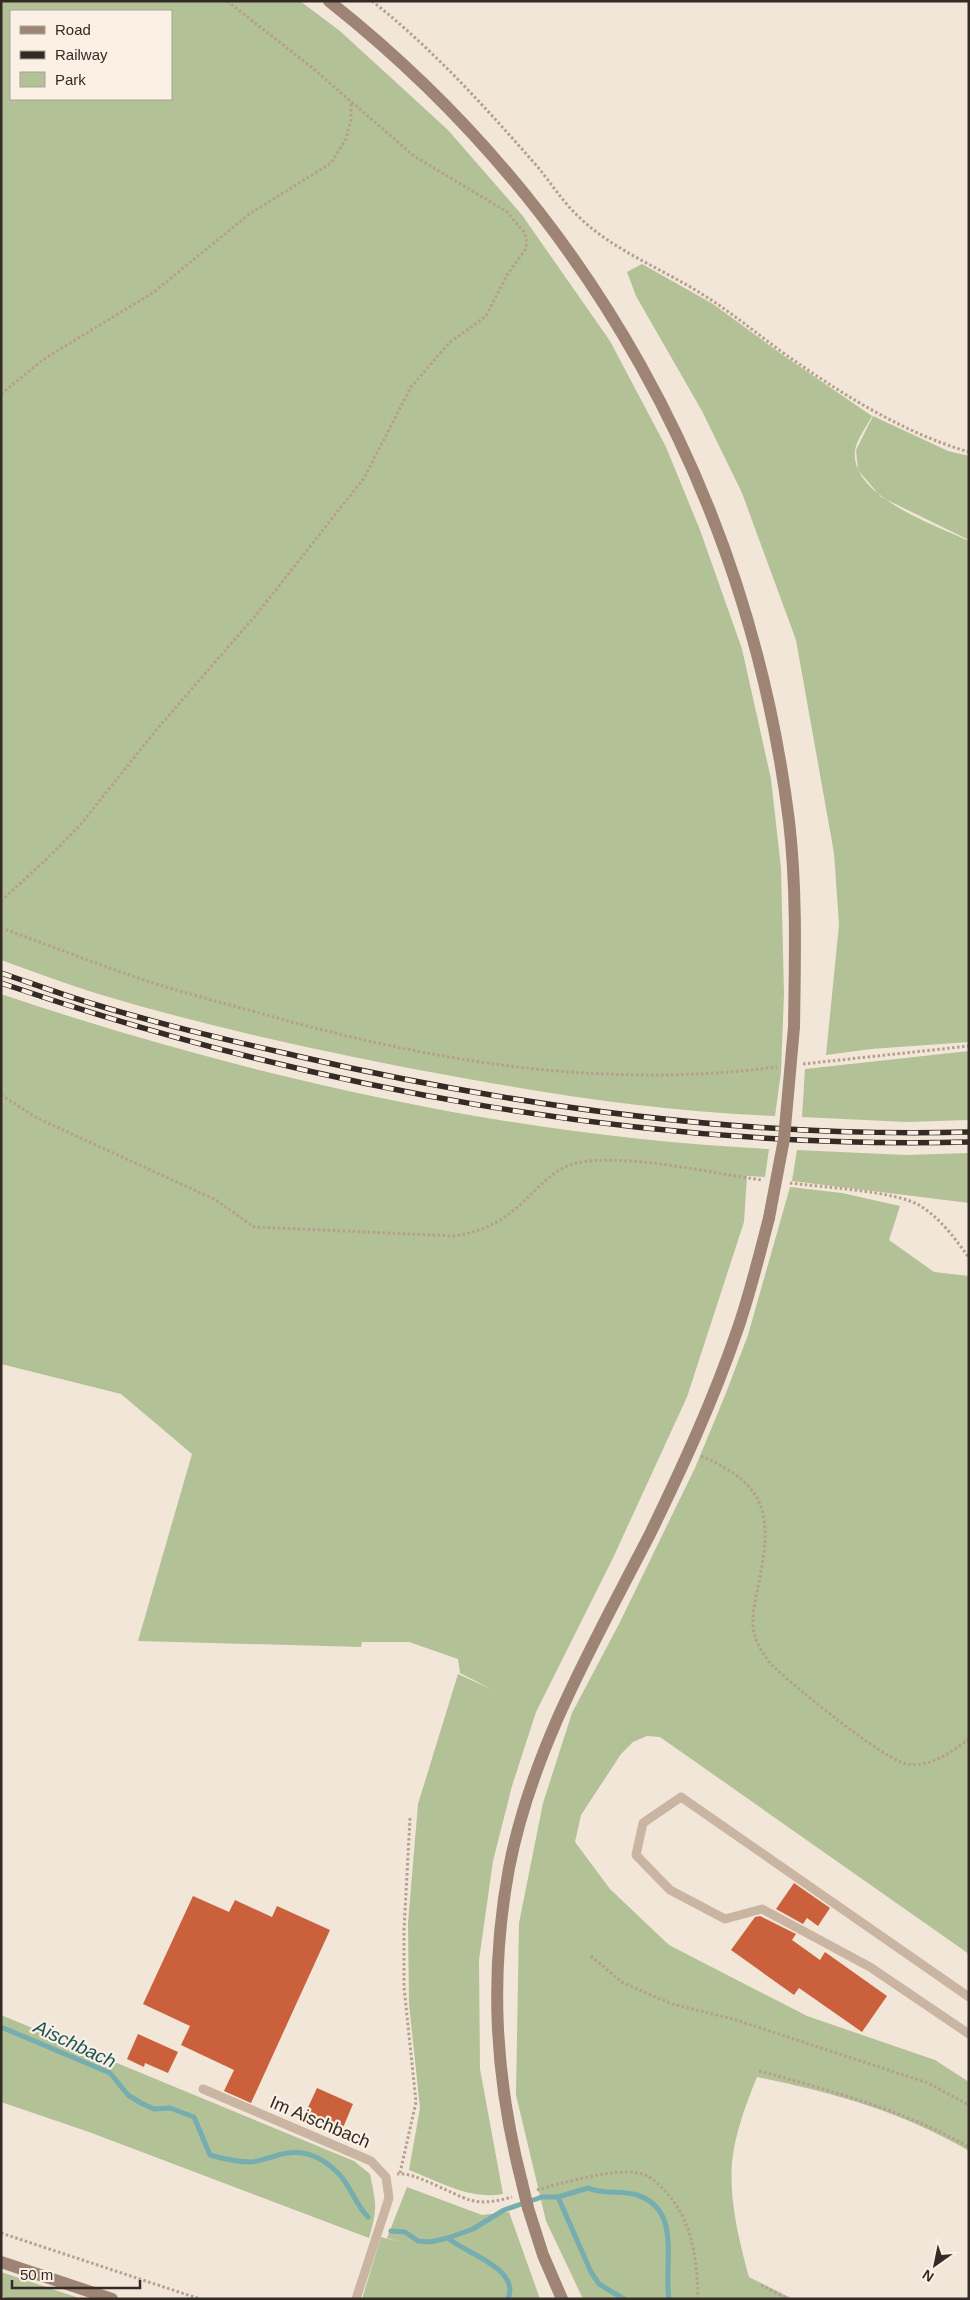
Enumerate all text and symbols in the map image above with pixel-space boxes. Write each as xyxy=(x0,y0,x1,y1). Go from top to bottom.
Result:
legend xyxy=(10,10,172,100)
text: Road xyxy=(55,21,91,38)
text: Railway xyxy=(55,46,108,63)
text: Park xyxy=(55,71,86,88)
water label: Aischbach xyxy=(30,2016,119,2072)
street label: Im Aischbach xyxy=(267,2092,373,2152)
north arrow xyxy=(910,2240,960,2290)
scale bar xyxy=(12,2258,140,2290)
text: 50 m xyxy=(20,2266,53,2283)
text: N xyxy=(919,2266,937,2285)

